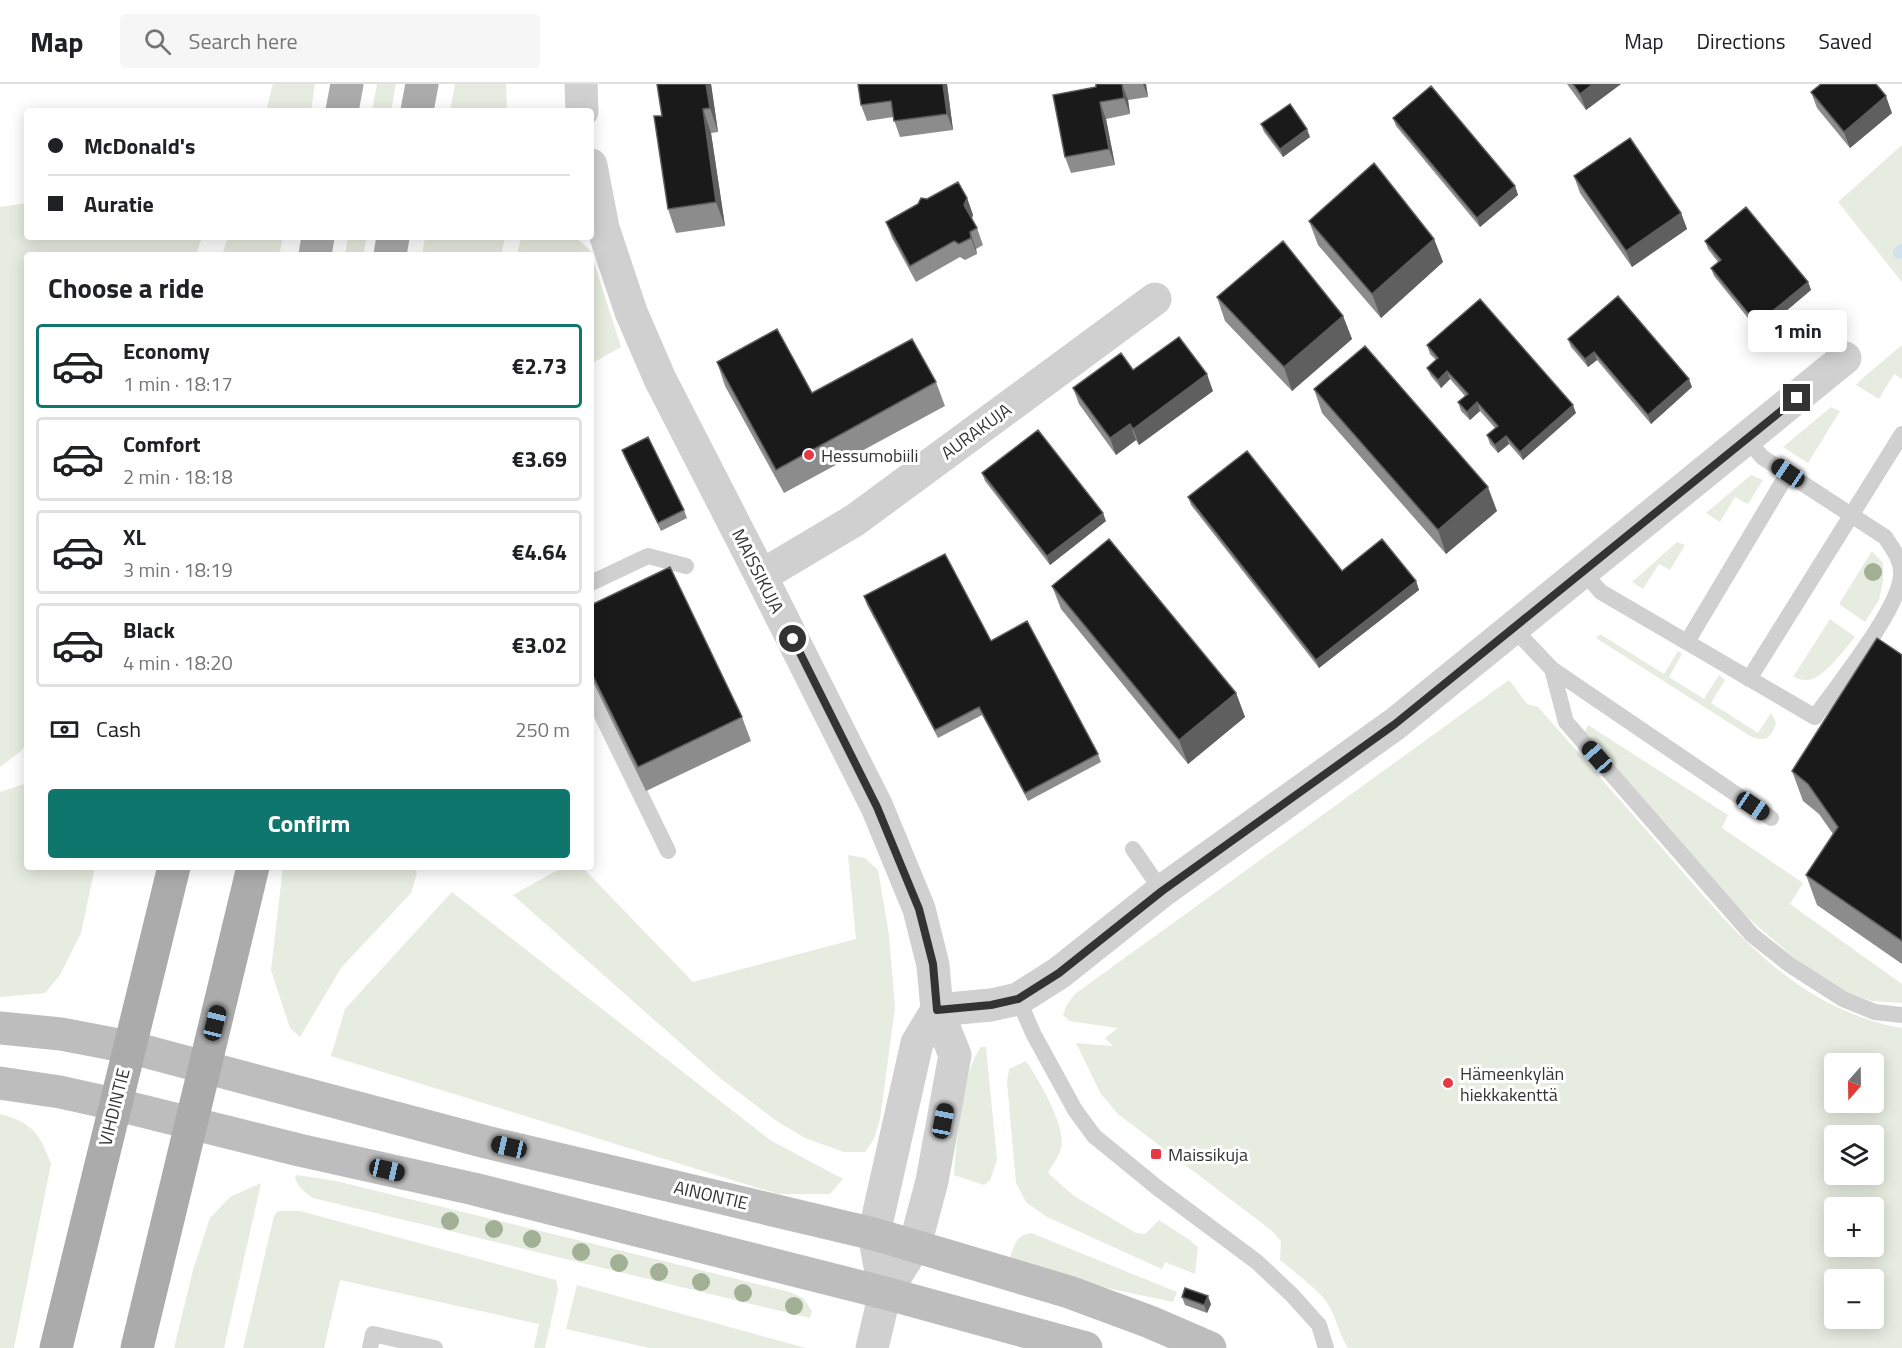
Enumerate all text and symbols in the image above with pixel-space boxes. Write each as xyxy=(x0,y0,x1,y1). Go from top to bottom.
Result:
search box xyxy=(120,14,540,68)
text: Map xyxy=(30,20,84,63)
text: Search here xyxy=(189,24,298,58)
icon: search xyxy=(141,25,174,58)
text: Map xyxy=(1624,25,1664,57)
text: Directions xyxy=(1697,25,1786,57)
text: Saved xyxy=(1819,25,1872,57)
text: McDonald's xyxy=(84,129,195,163)
text: Auratie xyxy=(84,187,154,221)
text: Choose a ride xyxy=(48,267,204,308)
callout: 1 min xyxy=(1748,311,1846,353)
text: 1 min xyxy=(1773,315,1822,346)
text: Economy xyxy=(123,334,210,368)
icon: car xyxy=(51,339,105,393)
text: €2.73 xyxy=(512,349,567,383)
text: 1 min · 18:17 xyxy=(123,368,233,399)
route end xyxy=(1783,384,1810,411)
street label: AURAKUJA xyxy=(935,396,1017,466)
text: Comfort xyxy=(123,427,201,461)
icon: car xyxy=(51,432,105,486)
text: €3.69 xyxy=(512,442,567,476)
place label: Hessumobiili xyxy=(821,442,918,469)
marker: Hessumobiili xyxy=(802,448,816,462)
car xyxy=(1768,455,1808,491)
text: 2 min · 18:18 xyxy=(123,461,233,492)
text: XL xyxy=(123,520,146,554)
street label: MAISSIKUJA xyxy=(725,524,791,618)
icon: car xyxy=(51,525,105,579)
text: €4.64 xyxy=(512,535,567,569)
text: 3 min · 18:19 xyxy=(123,554,233,585)
text: Black xyxy=(123,613,175,647)
icon: car xyxy=(51,618,105,672)
route start xyxy=(779,625,806,652)
text: €3.02 xyxy=(512,628,567,662)
text: 4 min · 18:20 xyxy=(123,647,233,678)
text: Cash xyxy=(96,712,141,746)
icon: cash xyxy=(48,713,81,746)
text: 250 m xyxy=(515,714,570,745)
car xyxy=(1578,738,1616,776)
car xyxy=(1733,788,1773,824)
button: Confirm xyxy=(48,789,570,858)
car xyxy=(202,1003,228,1043)
north arrow xyxy=(1824,1053,1884,1113)
map controls xyxy=(1824,1053,1884,1329)
place label: Hämeenkylän hiekkakenttä xyxy=(1460,1060,1564,1108)
street label: VIHDINTIE xyxy=(91,1065,137,1149)
marker: Hämeenkylän hiekkakenttä xyxy=(1441,1076,1455,1090)
car xyxy=(931,1102,955,1140)
button: layers xyxy=(1824,1125,1884,1185)
car xyxy=(489,1134,529,1160)
place label: Maissikuja xyxy=(1168,1141,1248,1168)
marker: Maissikuja xyxy=(1149,1147,1163,1161)
car xyxy=(367,1157,407,1183)
street label: AINONTIE xyxy=(671,1173,751,1217)
button: + xyxy=(1824,1197,1884,1257)
button: − xyxy=(1824,1269,1884,1329)

